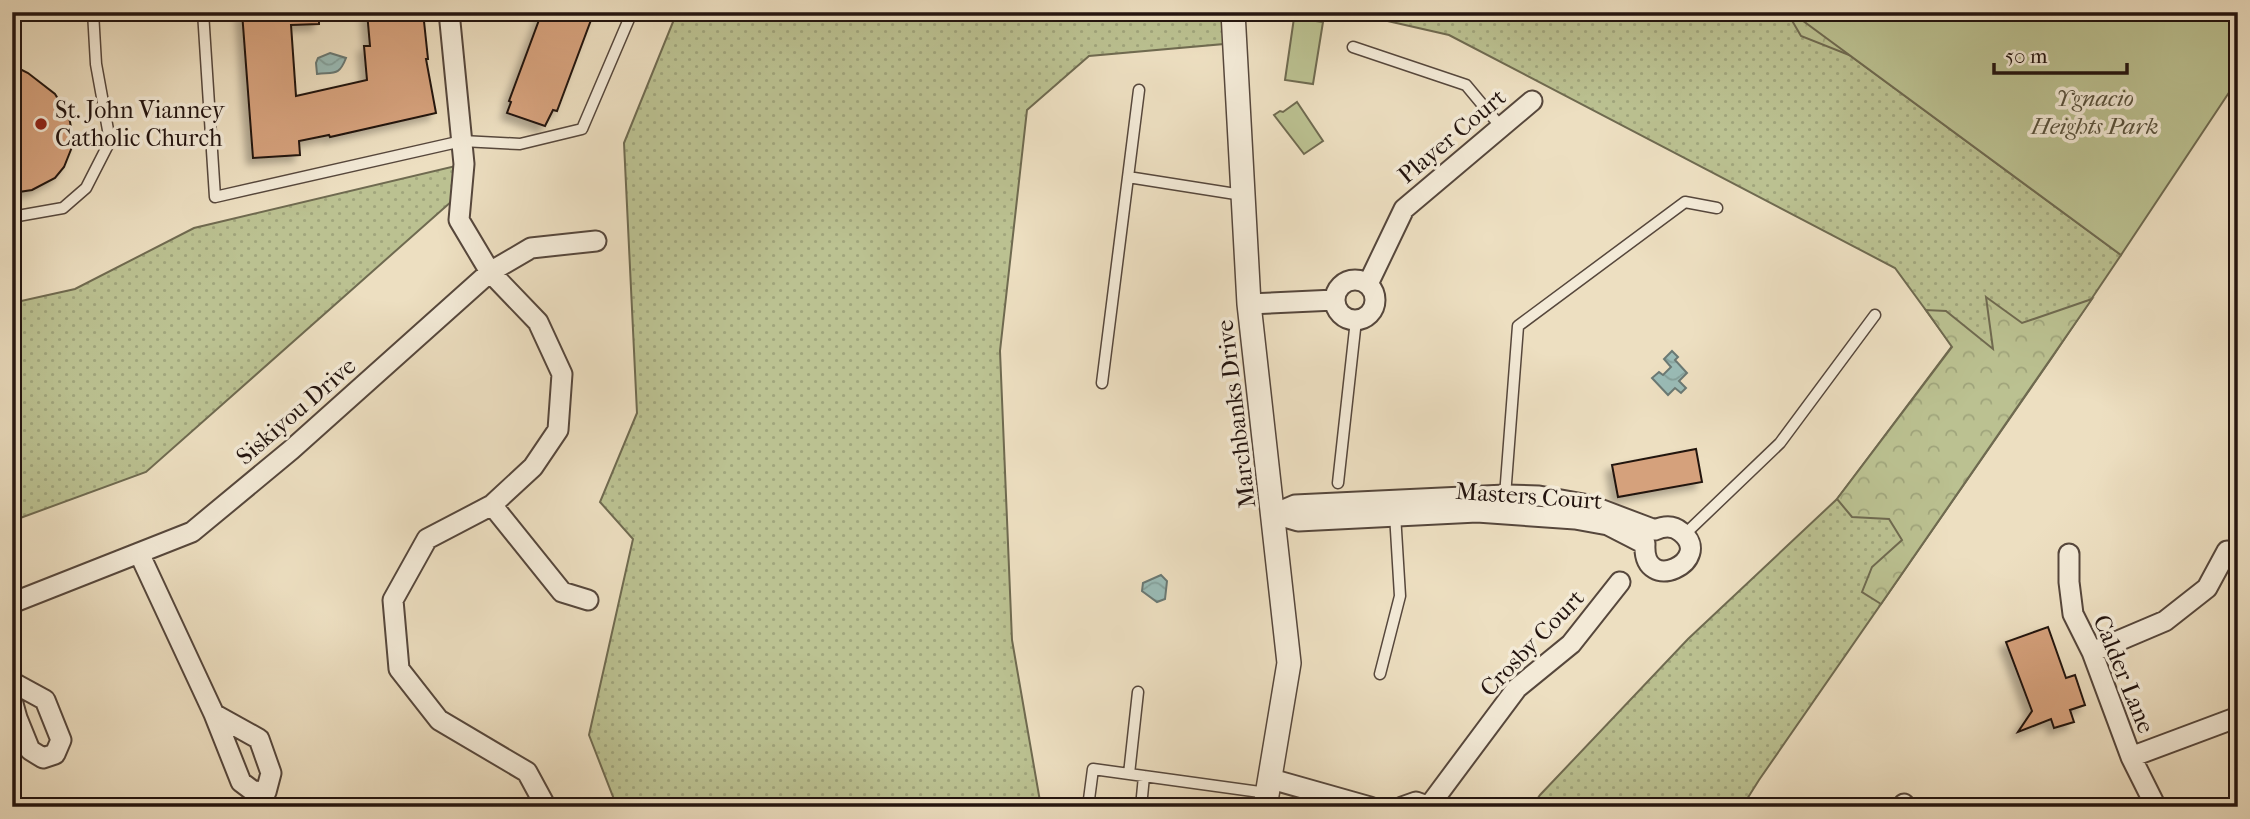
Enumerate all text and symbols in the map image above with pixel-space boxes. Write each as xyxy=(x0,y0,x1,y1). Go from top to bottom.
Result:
scale bar xyxy=(1994,32,2128,76)
text: 50 m xyxy=(2005,44,2048,68)
street label: Player Court xyxy=(1392,83,1512,189)
park label: Ygnacio Heights Park xyxy=(2030,84,2159,140)
place label: St. John Vianney Catholic Church xyxy=(55,96,226,152)
marker: St. John Vianney Catholic Church xyxy=(33,116,49,132)
street label: Marchbanks Drive xyxy=(1211,318,1261,510)
street label: Siskiyou Drive xyxy=(231,351,361,470)
street label: Masters Court xyxy=(1455,477,1604,515)
street label: Crosby Court xyxy=(1474,583,1590,702)
street label: Calder Lane xyxy=(2088,611,2161,737)

